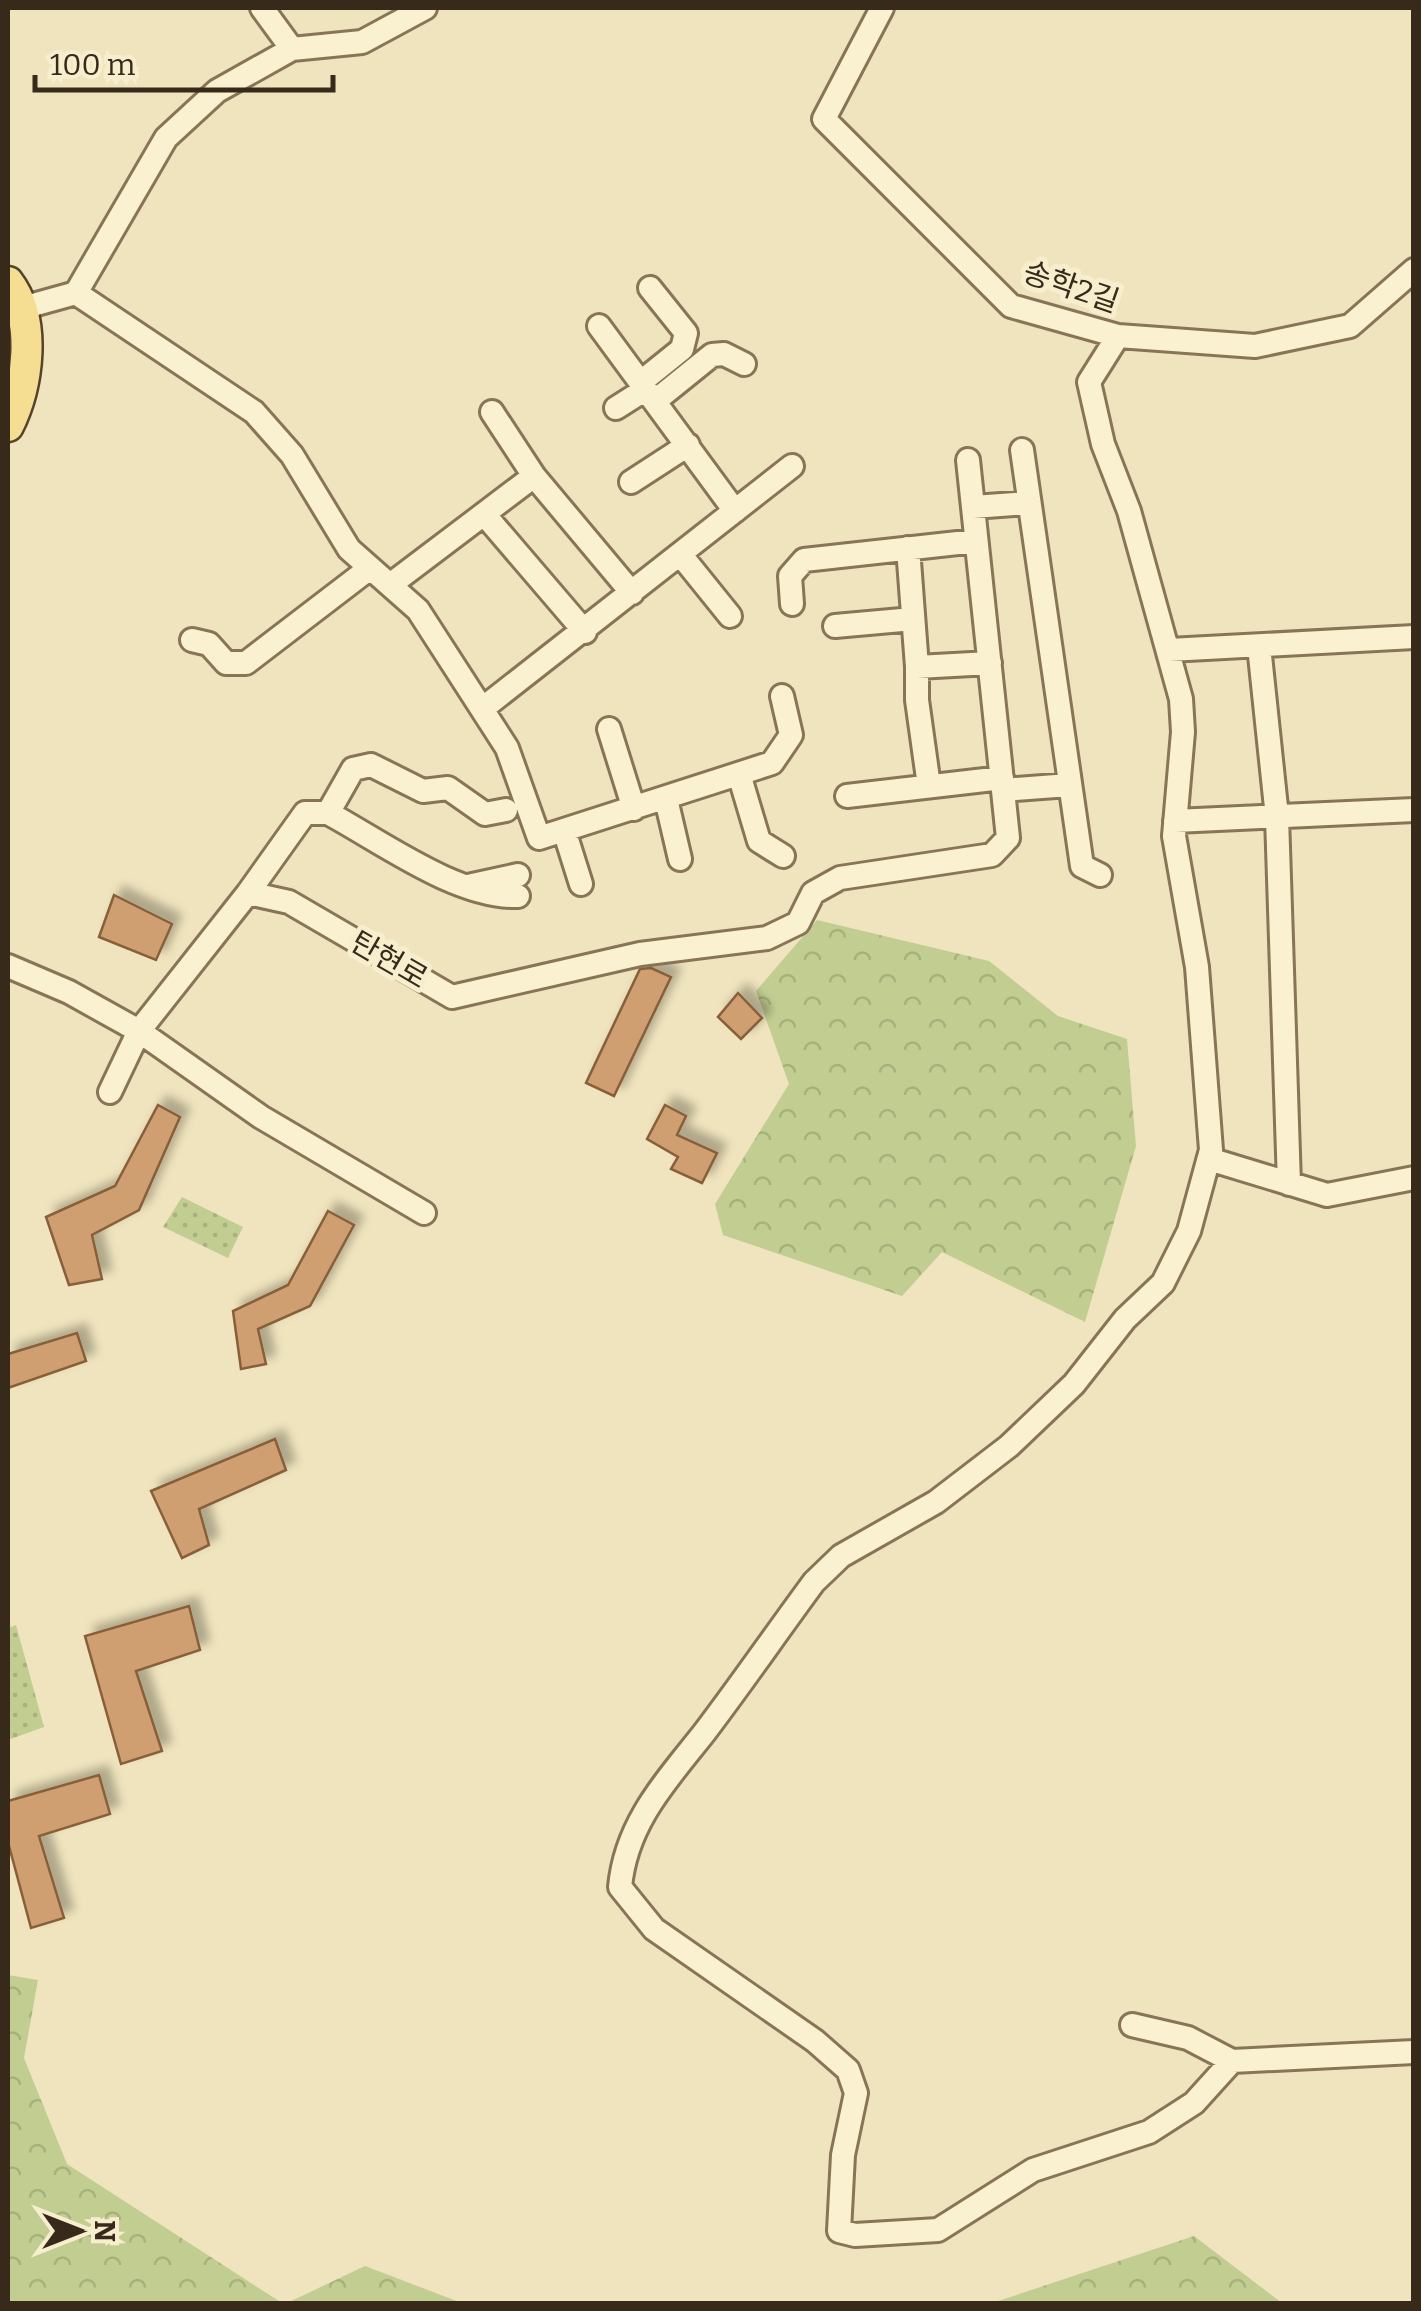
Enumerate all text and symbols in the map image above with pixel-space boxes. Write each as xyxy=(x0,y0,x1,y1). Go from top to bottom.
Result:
scale bar xyxy=(35,30,332,92)
text: 100 m xyxy=(50,47,136,83)
street label: 송학2길 xyxy=(1018,254,1124,320)
street label: 탄현로 xyxy=(344,924,434,996)
north arrow xyxy=(30,2181,130,2281)
text: N xyxy=(88,2220,121,2242)

